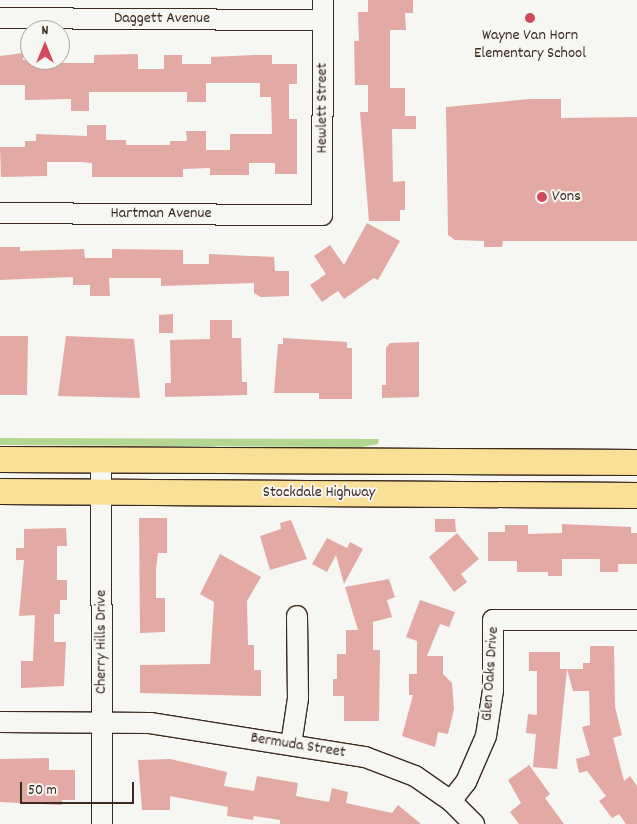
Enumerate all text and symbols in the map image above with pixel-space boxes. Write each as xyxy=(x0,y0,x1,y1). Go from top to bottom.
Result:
street label: Daggett Avenue xyxy=(114,9,210,29)
marker: Wayne Van Horn Elementary School xyxy=(524,12,536,24)
north arrow xyxy=(20,20,70,70)
text: N xyxy=(42,21,48,41)
place label: Wayne Van Horn Elementary School xyxy=(474,26,586,64)
street label: Hewlett Street xyxy=(313,63,333,153)
place label: Vons xyxy=(552,187,581,207)
marker: Vons xyxy=(536,191,548,203)
street label: Hartman Avenue xyxy=(111,204,211,224)
street label: Stockdale Highway xyxy=(263,483,375,503)
street label: Cherry Hills Drive xyxy=(92,590,112,694)
street label: Glen Oaks Drive xyxy=(478,626,504,722)
street label: Bermuda Street xyxy=(249,729,347,763)
scale bar xyxy=(22,772,136,804)
text: 50 m xyxy=(28,780,57,802)

